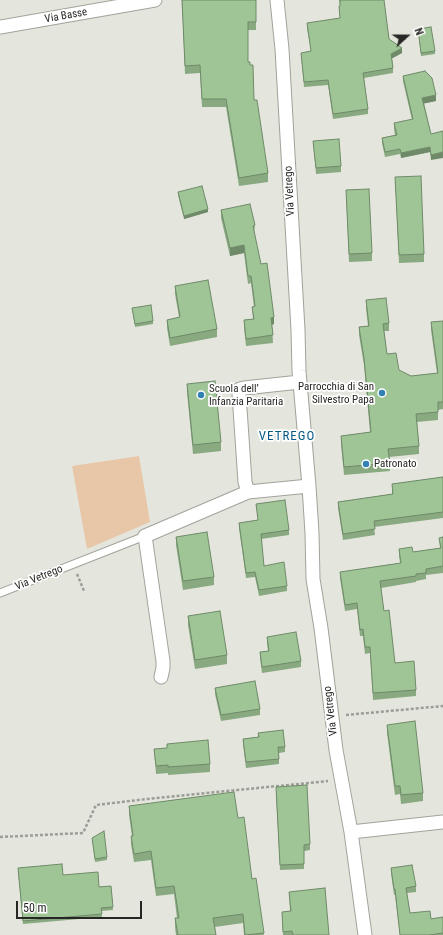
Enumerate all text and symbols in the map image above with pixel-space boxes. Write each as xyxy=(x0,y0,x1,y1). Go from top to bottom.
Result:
street label: Via Basse xyxy=(44,6,88,26)
north arrow xyxy=(387,16,427,56)
text: N xyxy=(411,26,426,37)
street label: Via Vetrego xyxy=(282,166,298,216)
place label: Parrocchia di San Silvestro Papa xyxy=(298,380,374,406)
place label: Scuola dell’ Infanzia Paritaria xyxy=(209,382,283,408)
marker: Parrocchia di San Silvestro Papa xyxy=(377,388,387,398)
marker: Scuola dell’ Infanzia Paritaria xyxy=(196,390,206,400)
district label: VETREGO xyxy=(259,429,315,445)
place label: Patronato xyxy=(374,457,417,471)
marker: Patronato xyxy=(361,459,371,469)
street label: Via Vetrego xyxy=(13,562,65,594)
street label: Via Vetrego xyxy=(321,685,341,737)
scale bar xyxy=(18,893,144,919)
text: 50 m xyxy=(23,901,47,915)

